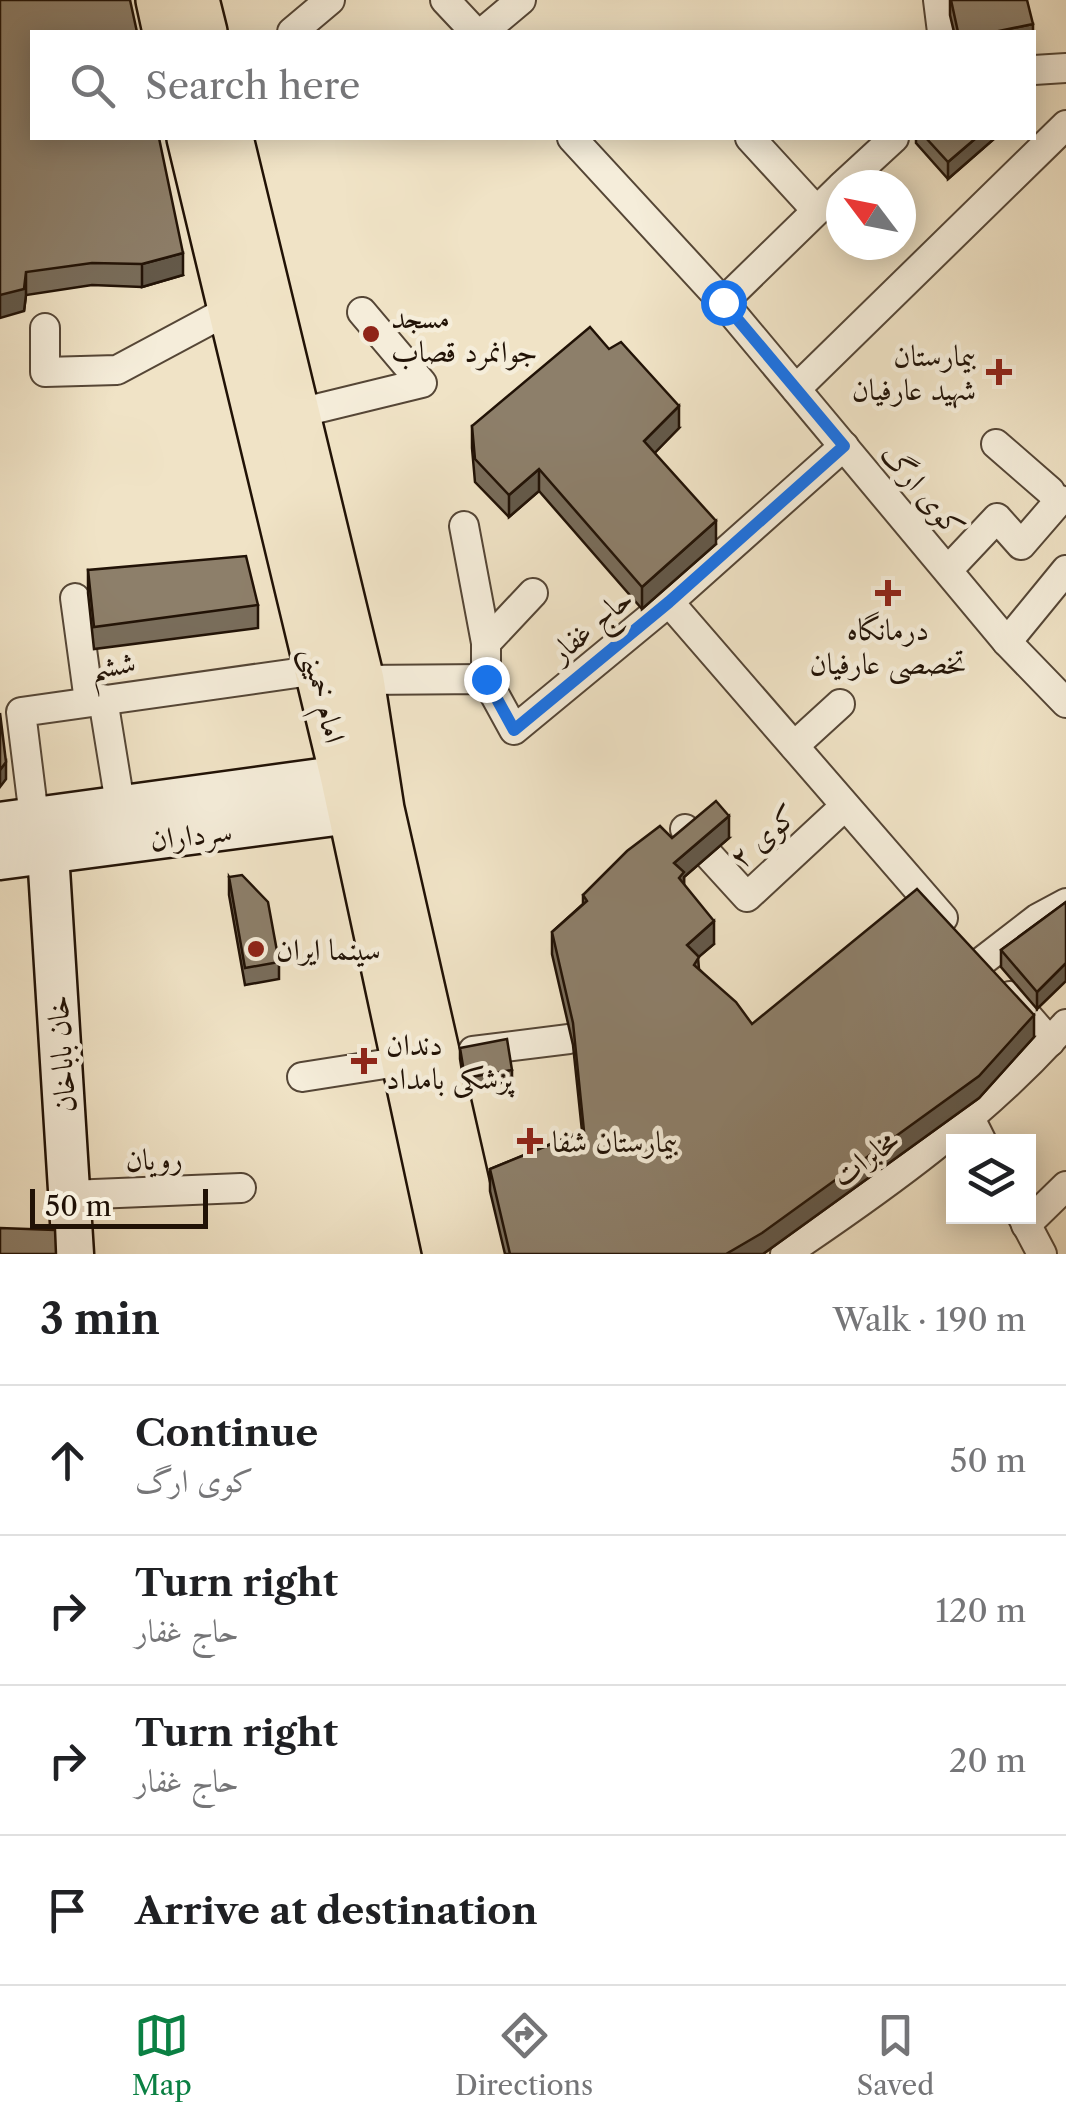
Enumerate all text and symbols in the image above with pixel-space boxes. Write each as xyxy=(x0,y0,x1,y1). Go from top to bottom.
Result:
search box xyxy=(30,30,1036,140)
icon: search xyxy=(65,58,120,113)
text: Search here xyxy=(145,62,360,109)
north arrow xyxy=(826,170,916,260)
route start xyxy=(701,280,747,326)
place label: مسجد جوانمرد قصاب xyxy=(391,299,538,371)
marker: مسجد جوانمرد قصاب xyxy=(360,323,382,345)
place label: بیمارستان شهید عارفیان xyxy=(852,337,976,409)
marker: بیمارستان شهید عارفیان xyxy=(986,359,1012,385)
street label: کوی ارگ xyxy=(872,436,973,545)
street label: حاج غفار xyxy=(540,580,645,679)
marker: درمانگاه تخصصی عارفیان xyxy=(875,580,901,606)
place label: درمانگاه تخصصی عارفیان xyxy=(810,611,966,685)
street label: امام خمینی xyxy=(286,643,354,749)
street label: ششم xyxy=(88,644,140,697)
route end xyxy=(464,657,510,703)
street label: کوی ۲ xyxy=(721,796,805,877)
street label: سرداران xyxy=(148,812,234,860)
place label: سینما ایران xyxy=(276,931,381,968)
marker: سینما ایران xyxy=(245,938,267,960)
street label: خان باباخان xyxy=(38,994,84,1114)
place label: دندان‌ پزشکی بامداد xyxy=(386,1026,515,1099)
marker: دندان‌ پزشکی بامداد xyxy=(351,1048,377,1074)
street label: مخابرات xyxy=(824,1121,906,1195)
place label: بیمارستان شفا xyxy=(552,1123,678,1160)
marker: بیمارستان شفا xyxy=(517,1128,543,1154)
map controls xyxy=(946,1134,1036,1224)
button: layers xyxy=(946,1134,1036,1224)
street label: رویان xyxy=(125,1140,183,1178)
scale bar xyxy=(30,1184,208,1228)
text: 50 m xyxy=(45,1189,112,1223)
text: 3 min xyxy=(40,1293,160,1345)
text: Walk · 190 m xyxy=(833,1300,1026,1339)
text: Continue xyxy=(135,1409,318,1456)
icon: ahead xyxy=(40,1433,95,1488)
text: 50 m xyxy=(950,1441,1026,1480)
text: کوی ارگ xyxy=(135,1461,254,1500)
text: Turn right xyxy=(135,1559,338,1606)
icon: right xyxy=(40,1583,95,1638)
text: 120 m xyxy=(936,1591,1026,1630)
text: حاج غفار xyxy=(135,1611,239,1650)
text: Turn right xyxy=(135,1709,338,1756)
icon: right xyxy=(40,1733,95,1788)
text: 20 m xyxy=(949,1741,1026,1780)
text: حاج غفار xyxy=(135,1761,239,1800)
icon: arrive xyxy=(40,1883,95,1938)
text: Arrive at destination xyxy=(135,1887,538,1934)
tab: Map xyxy=(132,2008,192,2102)
tab: Directions xyxy=(455,2008,593,2102)
tab: Saved xyxy=(857,2008,934,2102)

